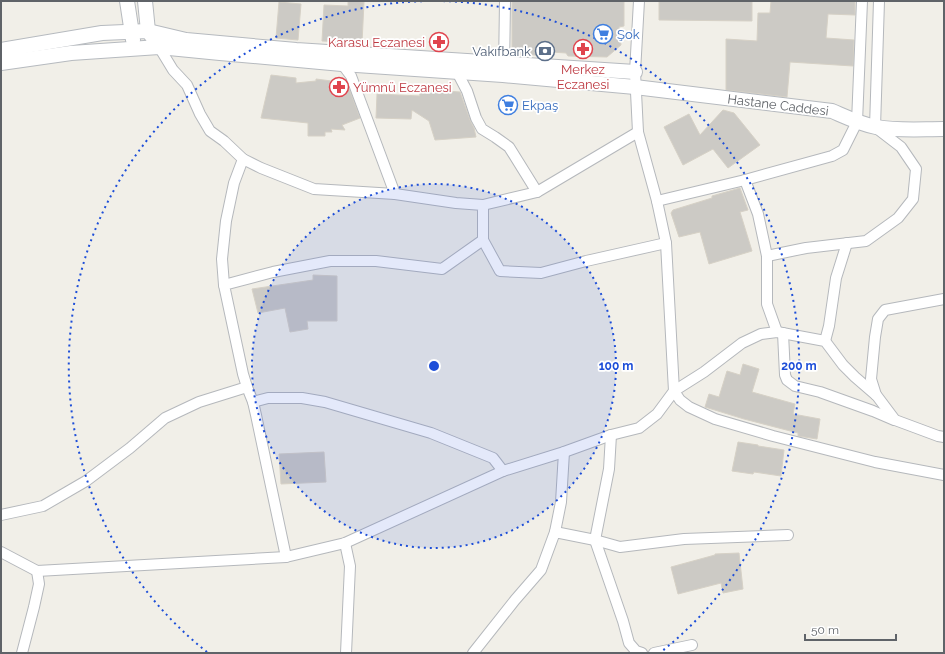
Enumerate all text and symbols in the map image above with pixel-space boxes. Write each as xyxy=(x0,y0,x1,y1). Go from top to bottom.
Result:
supermarket icon: Şok xyxy=(592,23,614,45)
place label: Şok xyxy=(617,27,640,42)
pharmacy icon: Karasu Eczanesi xyxy=(428,31,450,53)
place label: Karasu Eczanesi xyxy=(328,35,425,50)
pharmacy icon: Merkez Eczanesi xyxy=(572,38,594,60)
bank icon: Vakıfbank xyxy=(534,40,556,62)
place label: Vakıfbank xyxy=(472,44,531,59)
place label: Merkez Eczanesi xyxy=(557,62,609,92)
pharmacy icon: Yümnü Eczanesi xyxy=(328,76,350,98)
place label: Yümnü Eczanesi xyxy=(353,80,452,95)
street label: Hastane Caddesi xyxy=(727,91,829,119)
supermarket icon: Ekpaş xyxy=(497,94,519,116)
place label: Ekpaş xyxy=(522,98,558,113)
centre of rings xyxy=(427,359,441,373)
text: 100 m xyxy=(599,359,633,373)
text: 200 m xyxy=(781,359,817,373)
scale bar xyxy=(805,616,896,642)
text: 50 m xyxy=(811,623,839,637)

